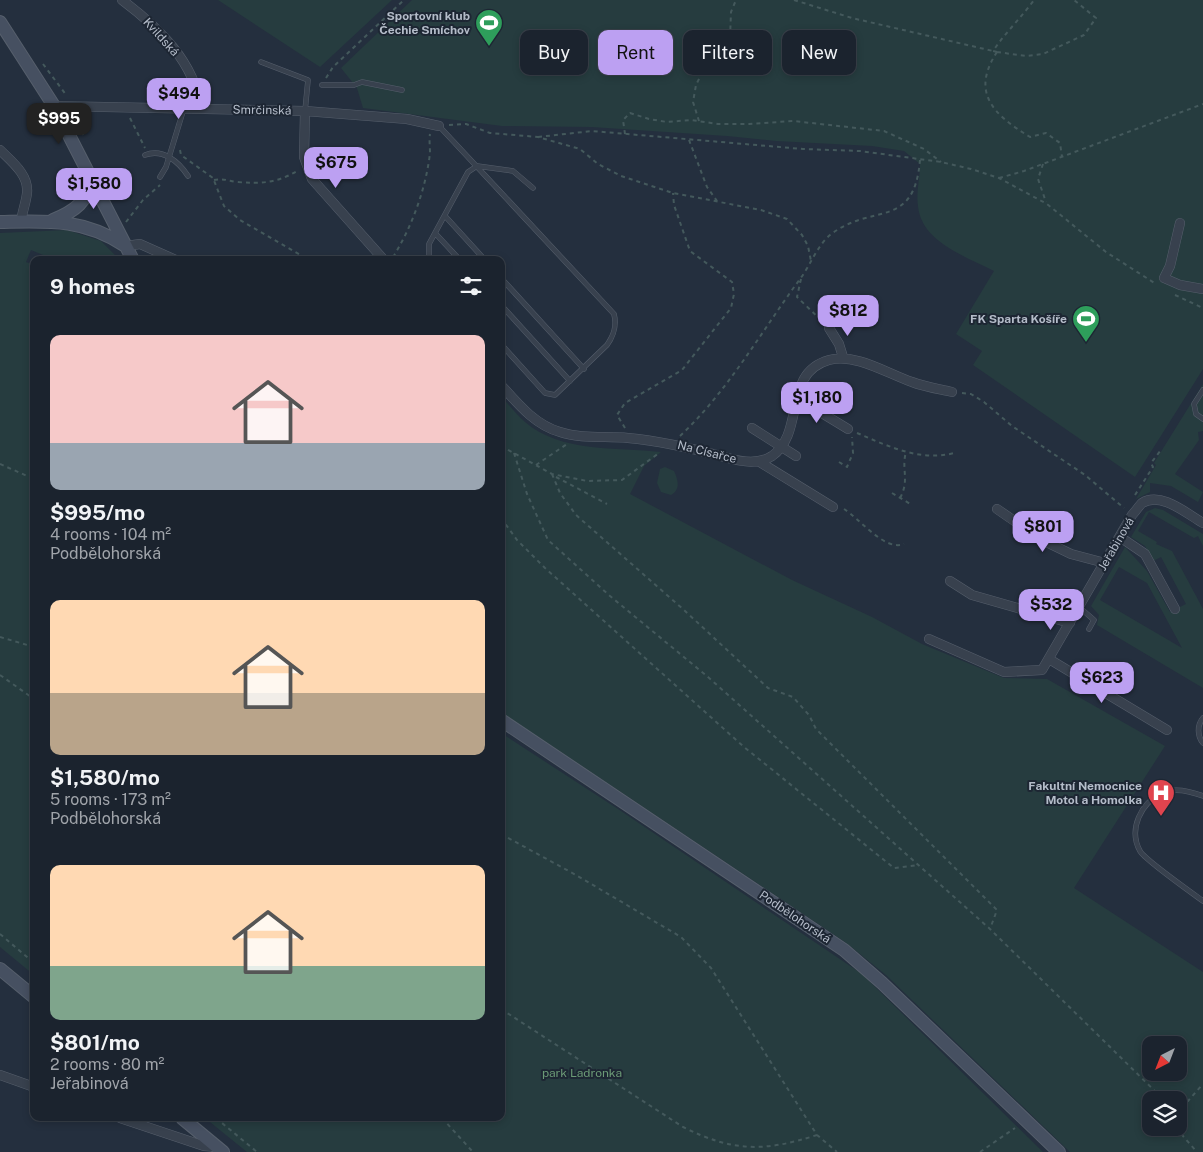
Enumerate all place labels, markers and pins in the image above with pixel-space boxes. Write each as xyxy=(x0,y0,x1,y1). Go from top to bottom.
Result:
sports icon: Sportovní klub Čechie Smíchov xyxy=(474,8,504,47)
place label: Sportovní klub Čechie Smíchov xyxy=(379,9,471,37)
pin: $494 xyxy=(149,78,209,120)
pin: $995 xyxy=(29,102,89,145)
pin: $675 xyxy=(306,146,366,189)
pin: $1,580 xyxy=(53,168,135,210)
pin: $812 xyxy=(818,294,878,337)
sports icon: FK Sparta Košíře xyxy=(1071,304,1101,343)
place label: FK Sparta Košíře xyxy=(970,312,1067,326)
pin: $1,180 xyxy=(776,382,858,424)
pin: $801 xyxy=(1013,510,1073,553)
pin: $532 xyxy=(1021,588,1081,631)
pin: $623 xyxy=(1072,662,1132,704)
hospital icon: Fakultní Nemocnice Motol a Homolka xyxy=(1146,778,1176,817)
place label: Fakultní Nemocnice Motol a Homolka xyxy=(1028,779,1142,807)

